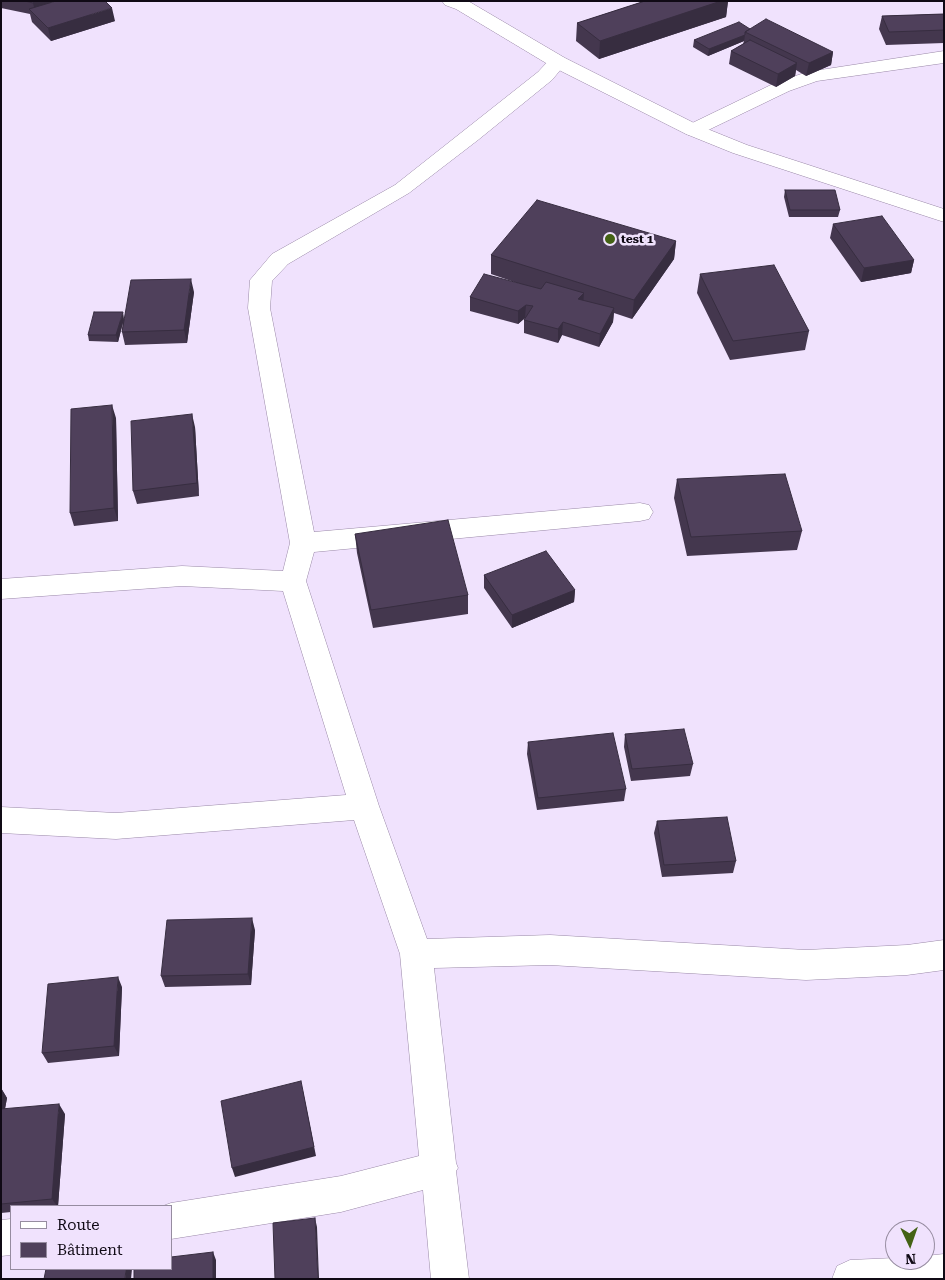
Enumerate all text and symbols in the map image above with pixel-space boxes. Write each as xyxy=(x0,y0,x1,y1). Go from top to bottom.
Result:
marker: test 1 xyxy=(603,232,617,246)
place label: test 1 xyxy=(621,232,654,246)
legend xyxy=(10,1205,172,1270)
text: Route xyxy=(57,1216,99,1234)
north arrow xyxy=(885,1220,935,1270)
text: Bâtiment xyxy=(57,1241,123,1259)
text: N xyxy=(905,1251,917,1267)

